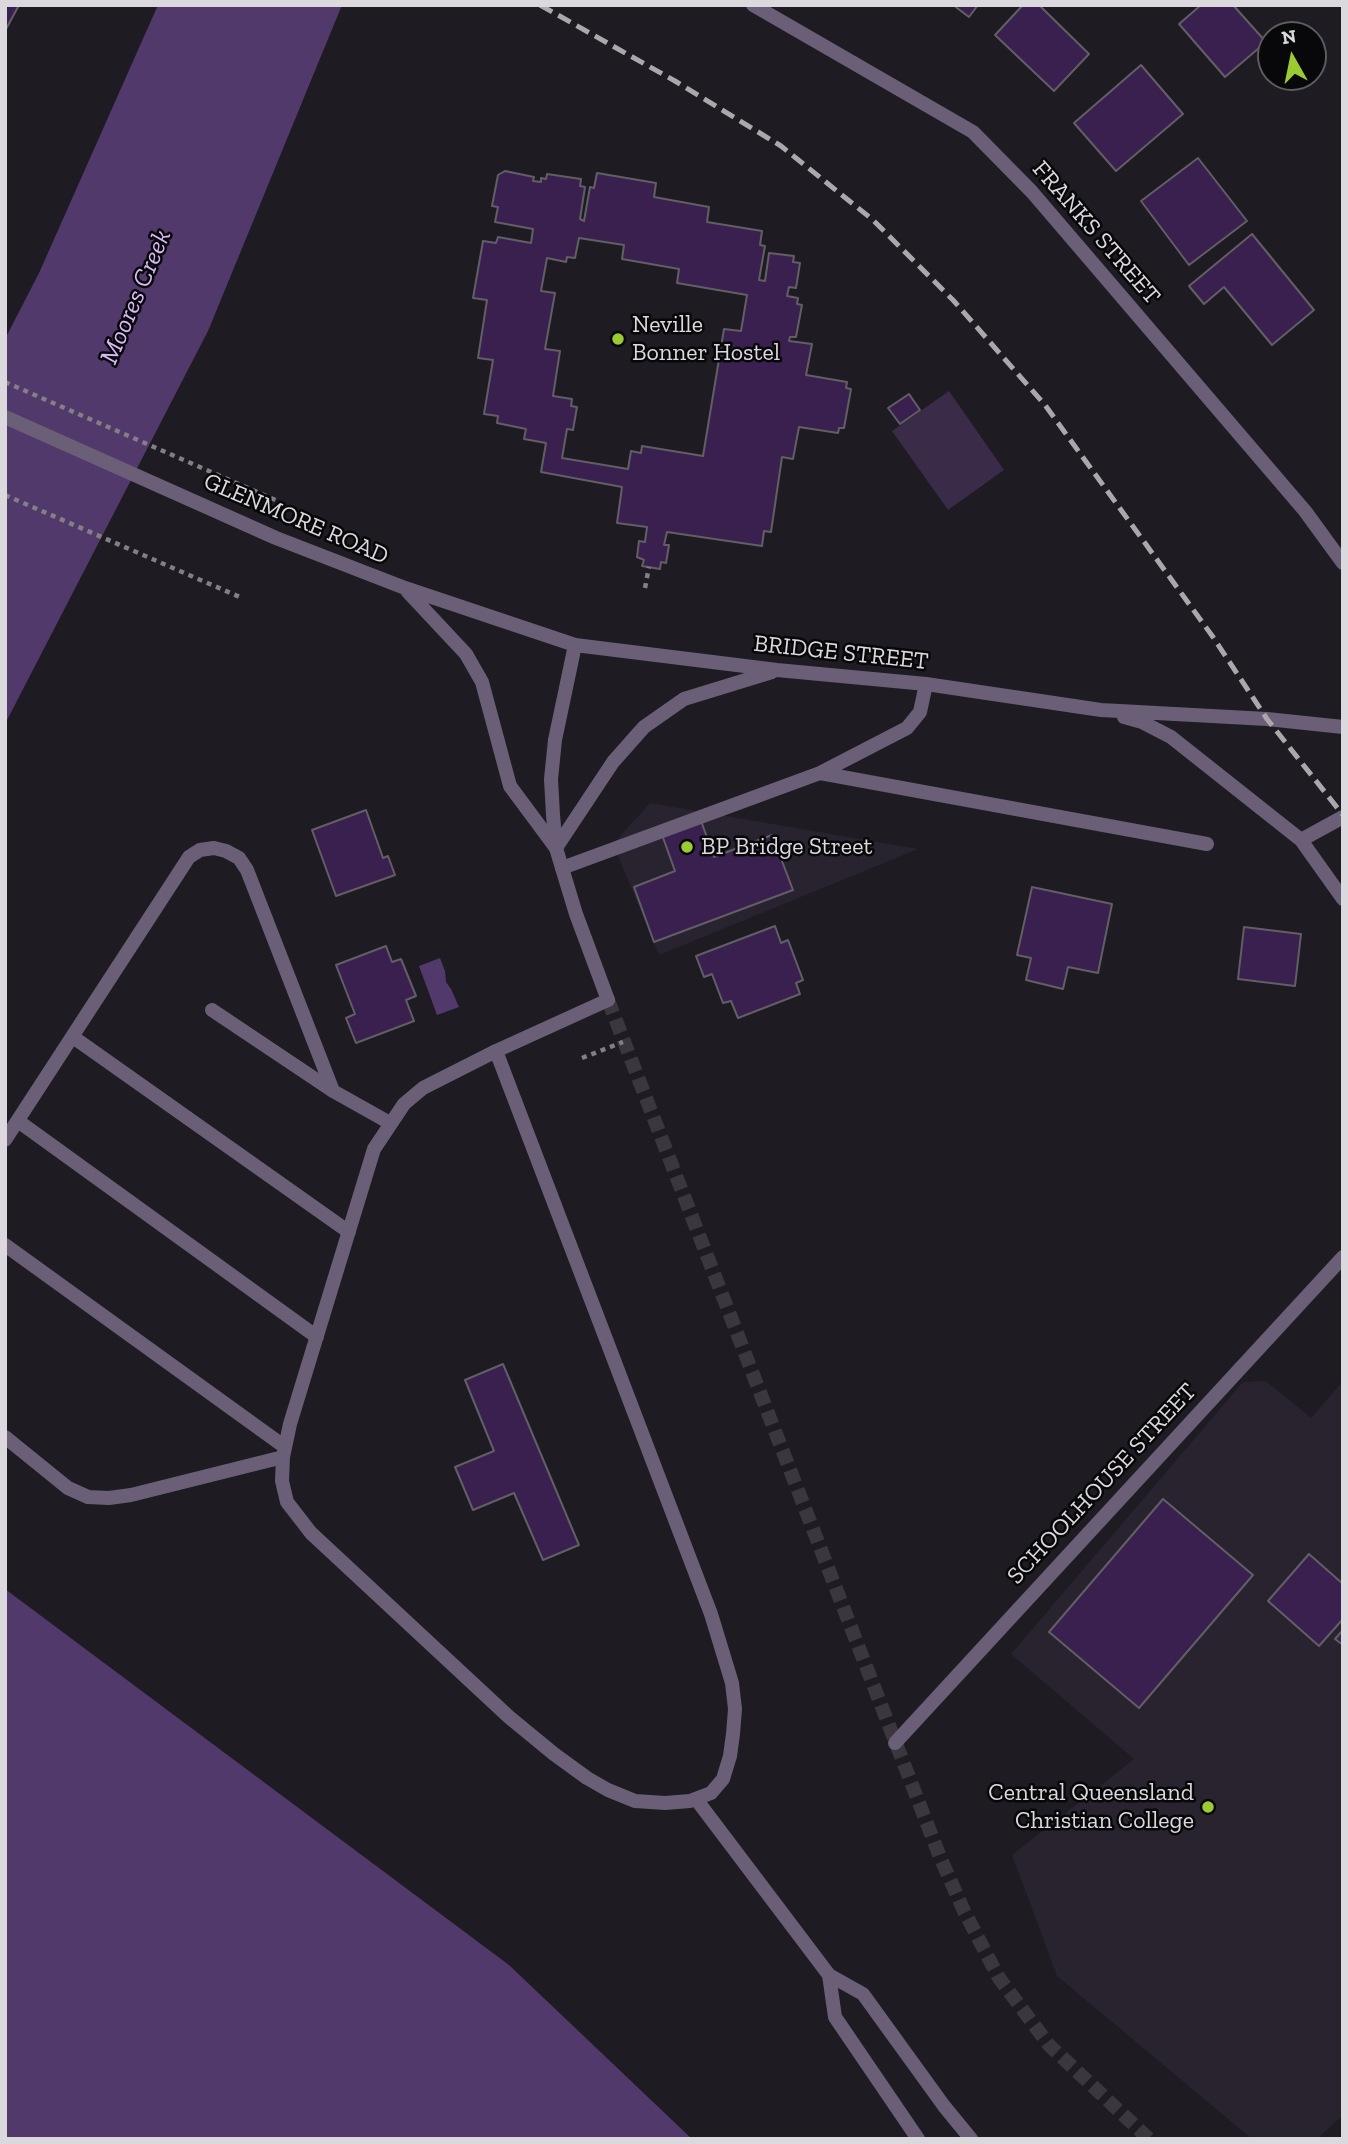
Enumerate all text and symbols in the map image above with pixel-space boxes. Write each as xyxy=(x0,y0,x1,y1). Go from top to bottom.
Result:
north arrow xyxy=(1257,21,1327,91)
text: N xyxy=(1280,24,1298,49)
street label: FRANKS STREET xyxy=(1026,155,1166,311)
water label: Moores Creek xyxy=(94,225,178,369)
place label: Neville Bonner Hostel xyxy=(632,311,780,367)
marker: Neville Bonner Hostel xyxy=(610,331,626,347)
street label: GLENMORE ROAD xyxy=(199,467,393,571)
street label: BRIDGE STREET xyxy=(752,629,930,677)
place label: BP Bridge Street xyxy=(701,833,872,861)
marker: BP Bridge Street xyxy=(679,839,695,855)
street label: SCHOOLHOUSE STREET xyxy=(1001,1378,1203,1590)
place label: Central Queensland Christian College xyxy=(988,1779,1194,1835)
marker: Central Queensland Christian College xyxy=(1200,1799,1216,1815)

